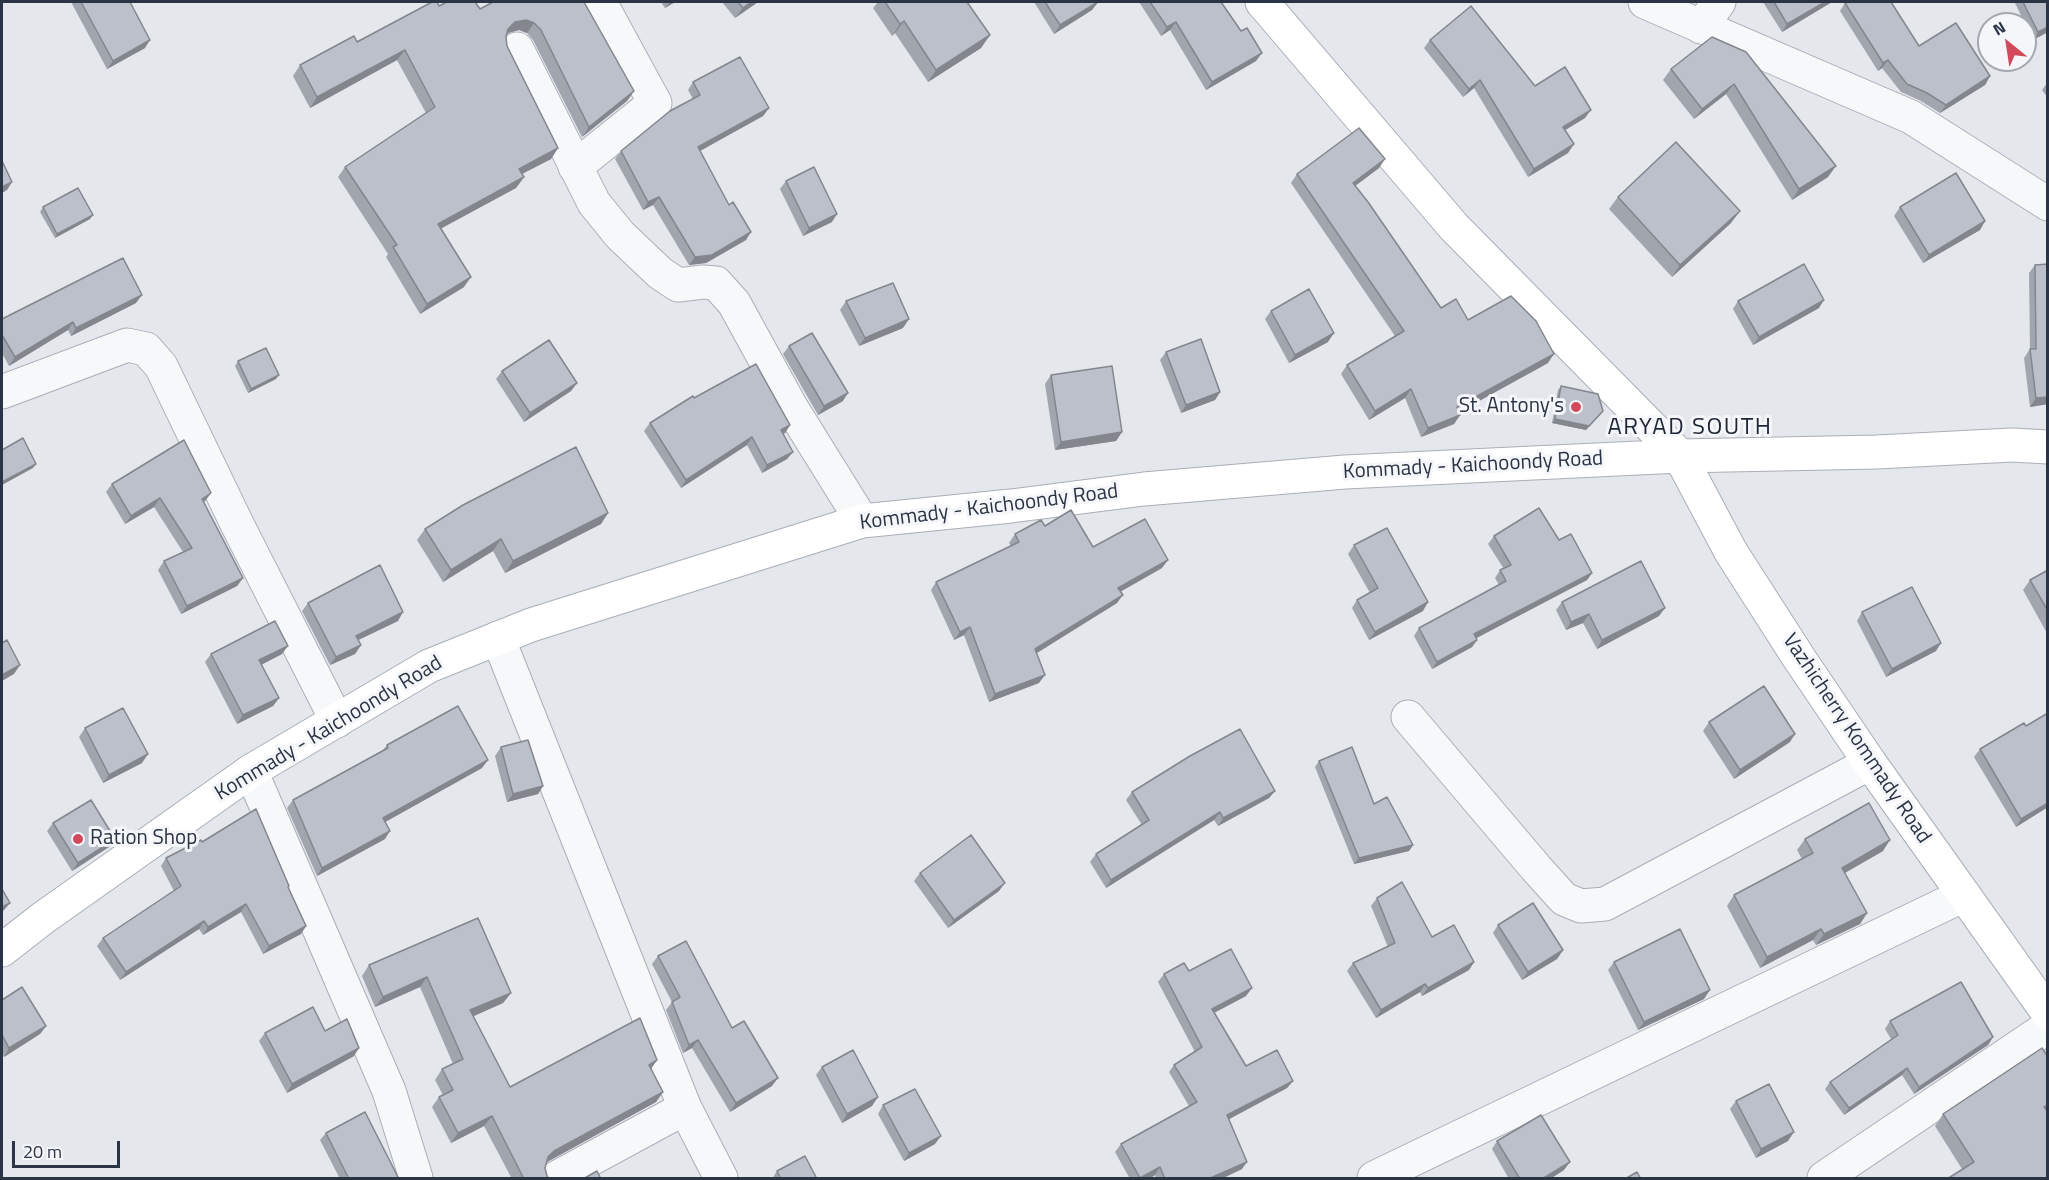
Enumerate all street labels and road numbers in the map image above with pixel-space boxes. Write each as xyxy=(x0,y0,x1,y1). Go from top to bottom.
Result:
street label: Kommady - Kaichoondy Road xyxy=(1342,447,1604,485)
street label: Kommady - Kaichoondy Road xyxy=(858,480,1120,536)
street label: Vazhicherry Kommady Road xyxy=(1776,629,1936,849)
street label: Kommady - Kaichoondy Road xyxy=(211,651,447,807)

